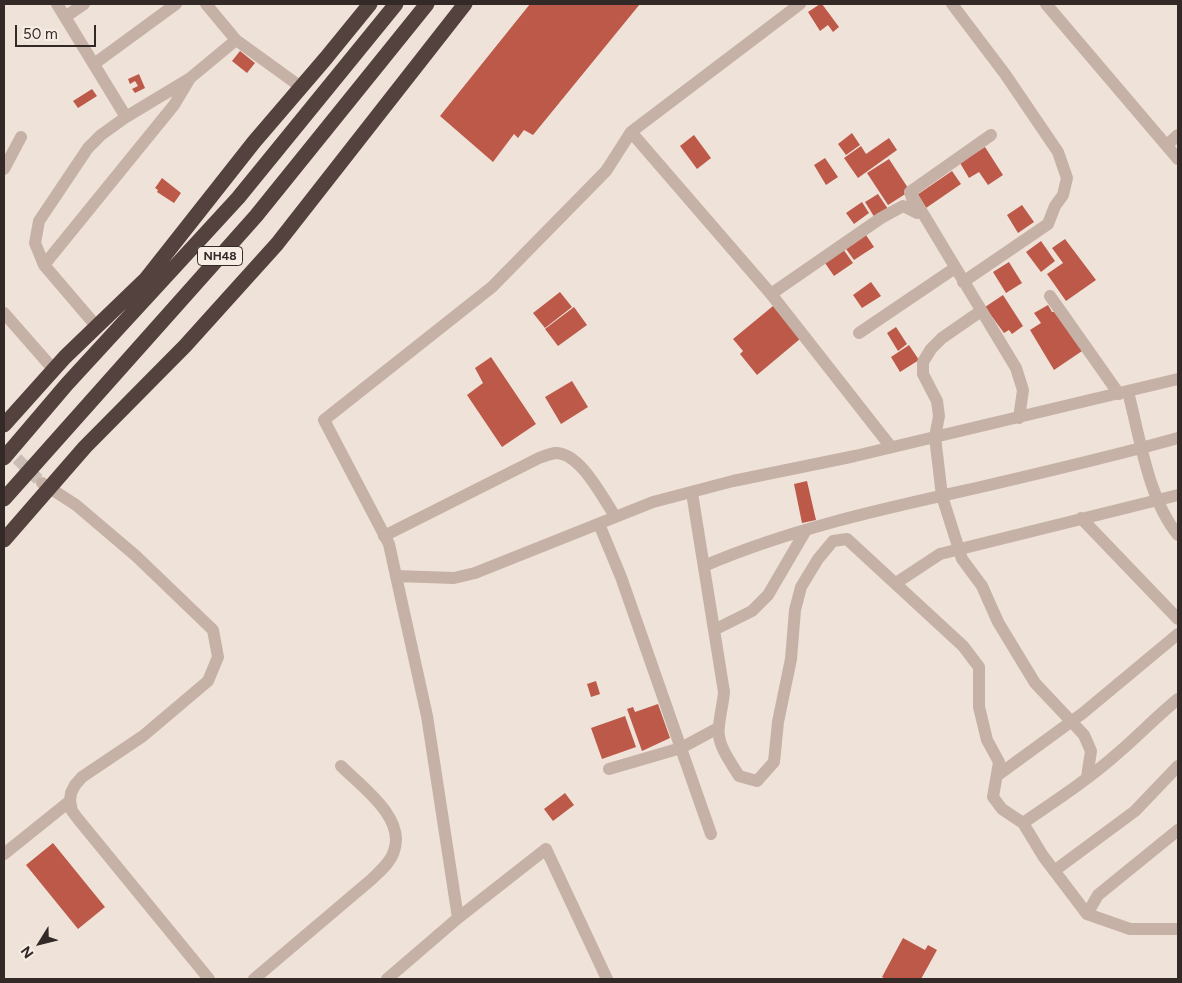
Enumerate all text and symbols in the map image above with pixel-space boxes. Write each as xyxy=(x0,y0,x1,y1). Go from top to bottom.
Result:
scale bar xyxy=(18,15,99,47)
text: 50 m xyxy=(23,25,58,43)
road number: NH48 xyxy=(198,247,242,266)
north arrow xyxy=(15,918,65,968)
text: N xyxy=(17,943,38,961)

